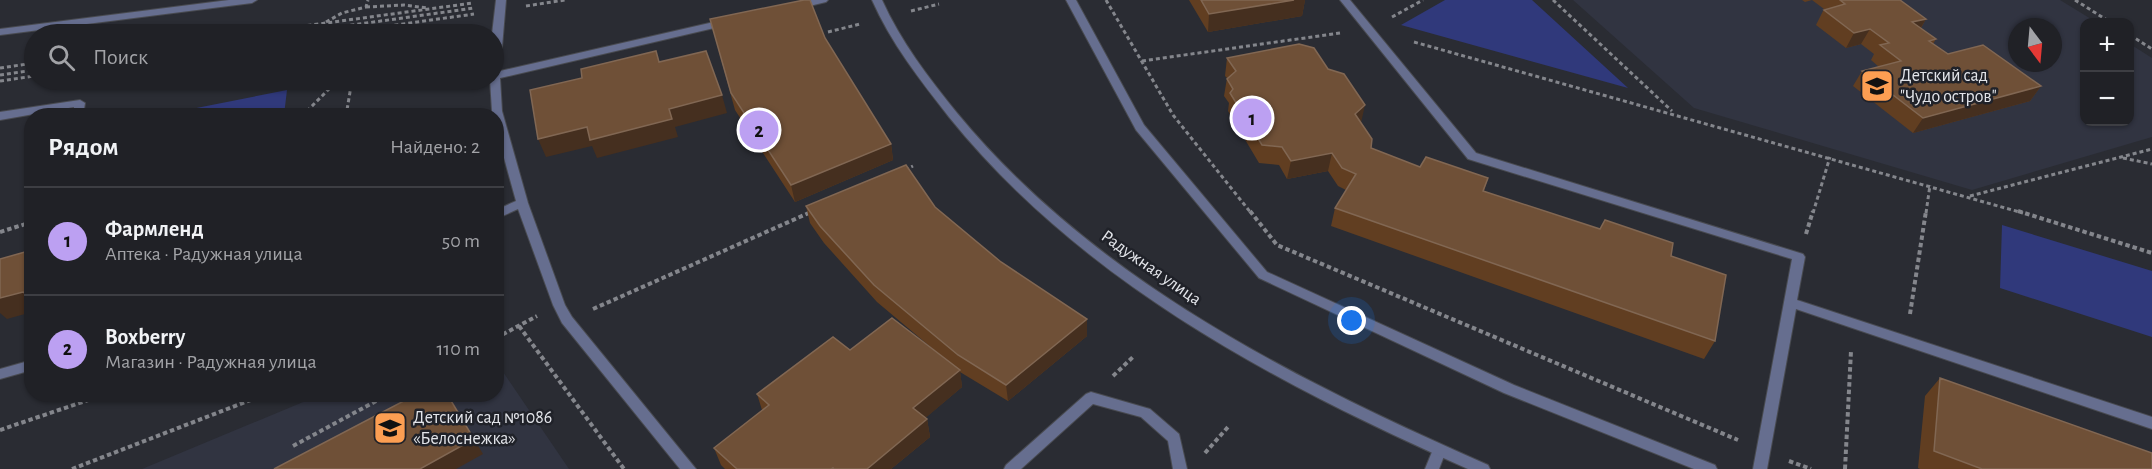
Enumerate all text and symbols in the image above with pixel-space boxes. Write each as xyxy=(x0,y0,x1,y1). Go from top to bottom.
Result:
north arrow xyxy=(2008,18,2062,72)
map controls xyxy=(2080,18,2134,126)
button: + xyxy=(2080,18,2134,72)
search box xyxy=(24,24,504,90)
icon: search xyxy=(45,41,78,74)
text: Поиск xyxy=(93,46,148,68)
place label: Детский сад "Чудо остров" xyxy=(1900,67,1997,106)
school or university icon: Детский сад "Чудо остров" xyxy=(1859,68,1895,104)
button: − xyxy=(2080,72,2134,126)
pin: 1 xyxy=(1232,96,1272,140)
pin: 2 xyxy=(740,108,778,152)
text: Рядом xyxy=(48,134,119,160)
text: Найдено: 2 xyxy=(390,137,480,157)
text: Фармленд xyxy=(105,218,204,240)
street label: Радужная улица xyxy=(1098,227,1204,309)
text: 1 xyxy=(64,231,71,251)
text: 50 m xyxy=(442,231,480,251)
text: Аптека · Радужная улица xyxy=(105,244,303,264)
your location xyxy=(1337,306,1366,335)
text: Boxberry xyxy=(105,326,185,348)
text: 2 xyxy=(63,339,72,359)
text: 110 m xyxy=(436,339,480,359)
text: Магазин · Радужная улица xyxy=(105,352,317,372)
place label: Детский сад №1086 «Белоснежка» xyxy=(413,409,552,448)
school or university icon: Детский сад №1086 «Белоснежка» xyxy=(372,410,408,446)

